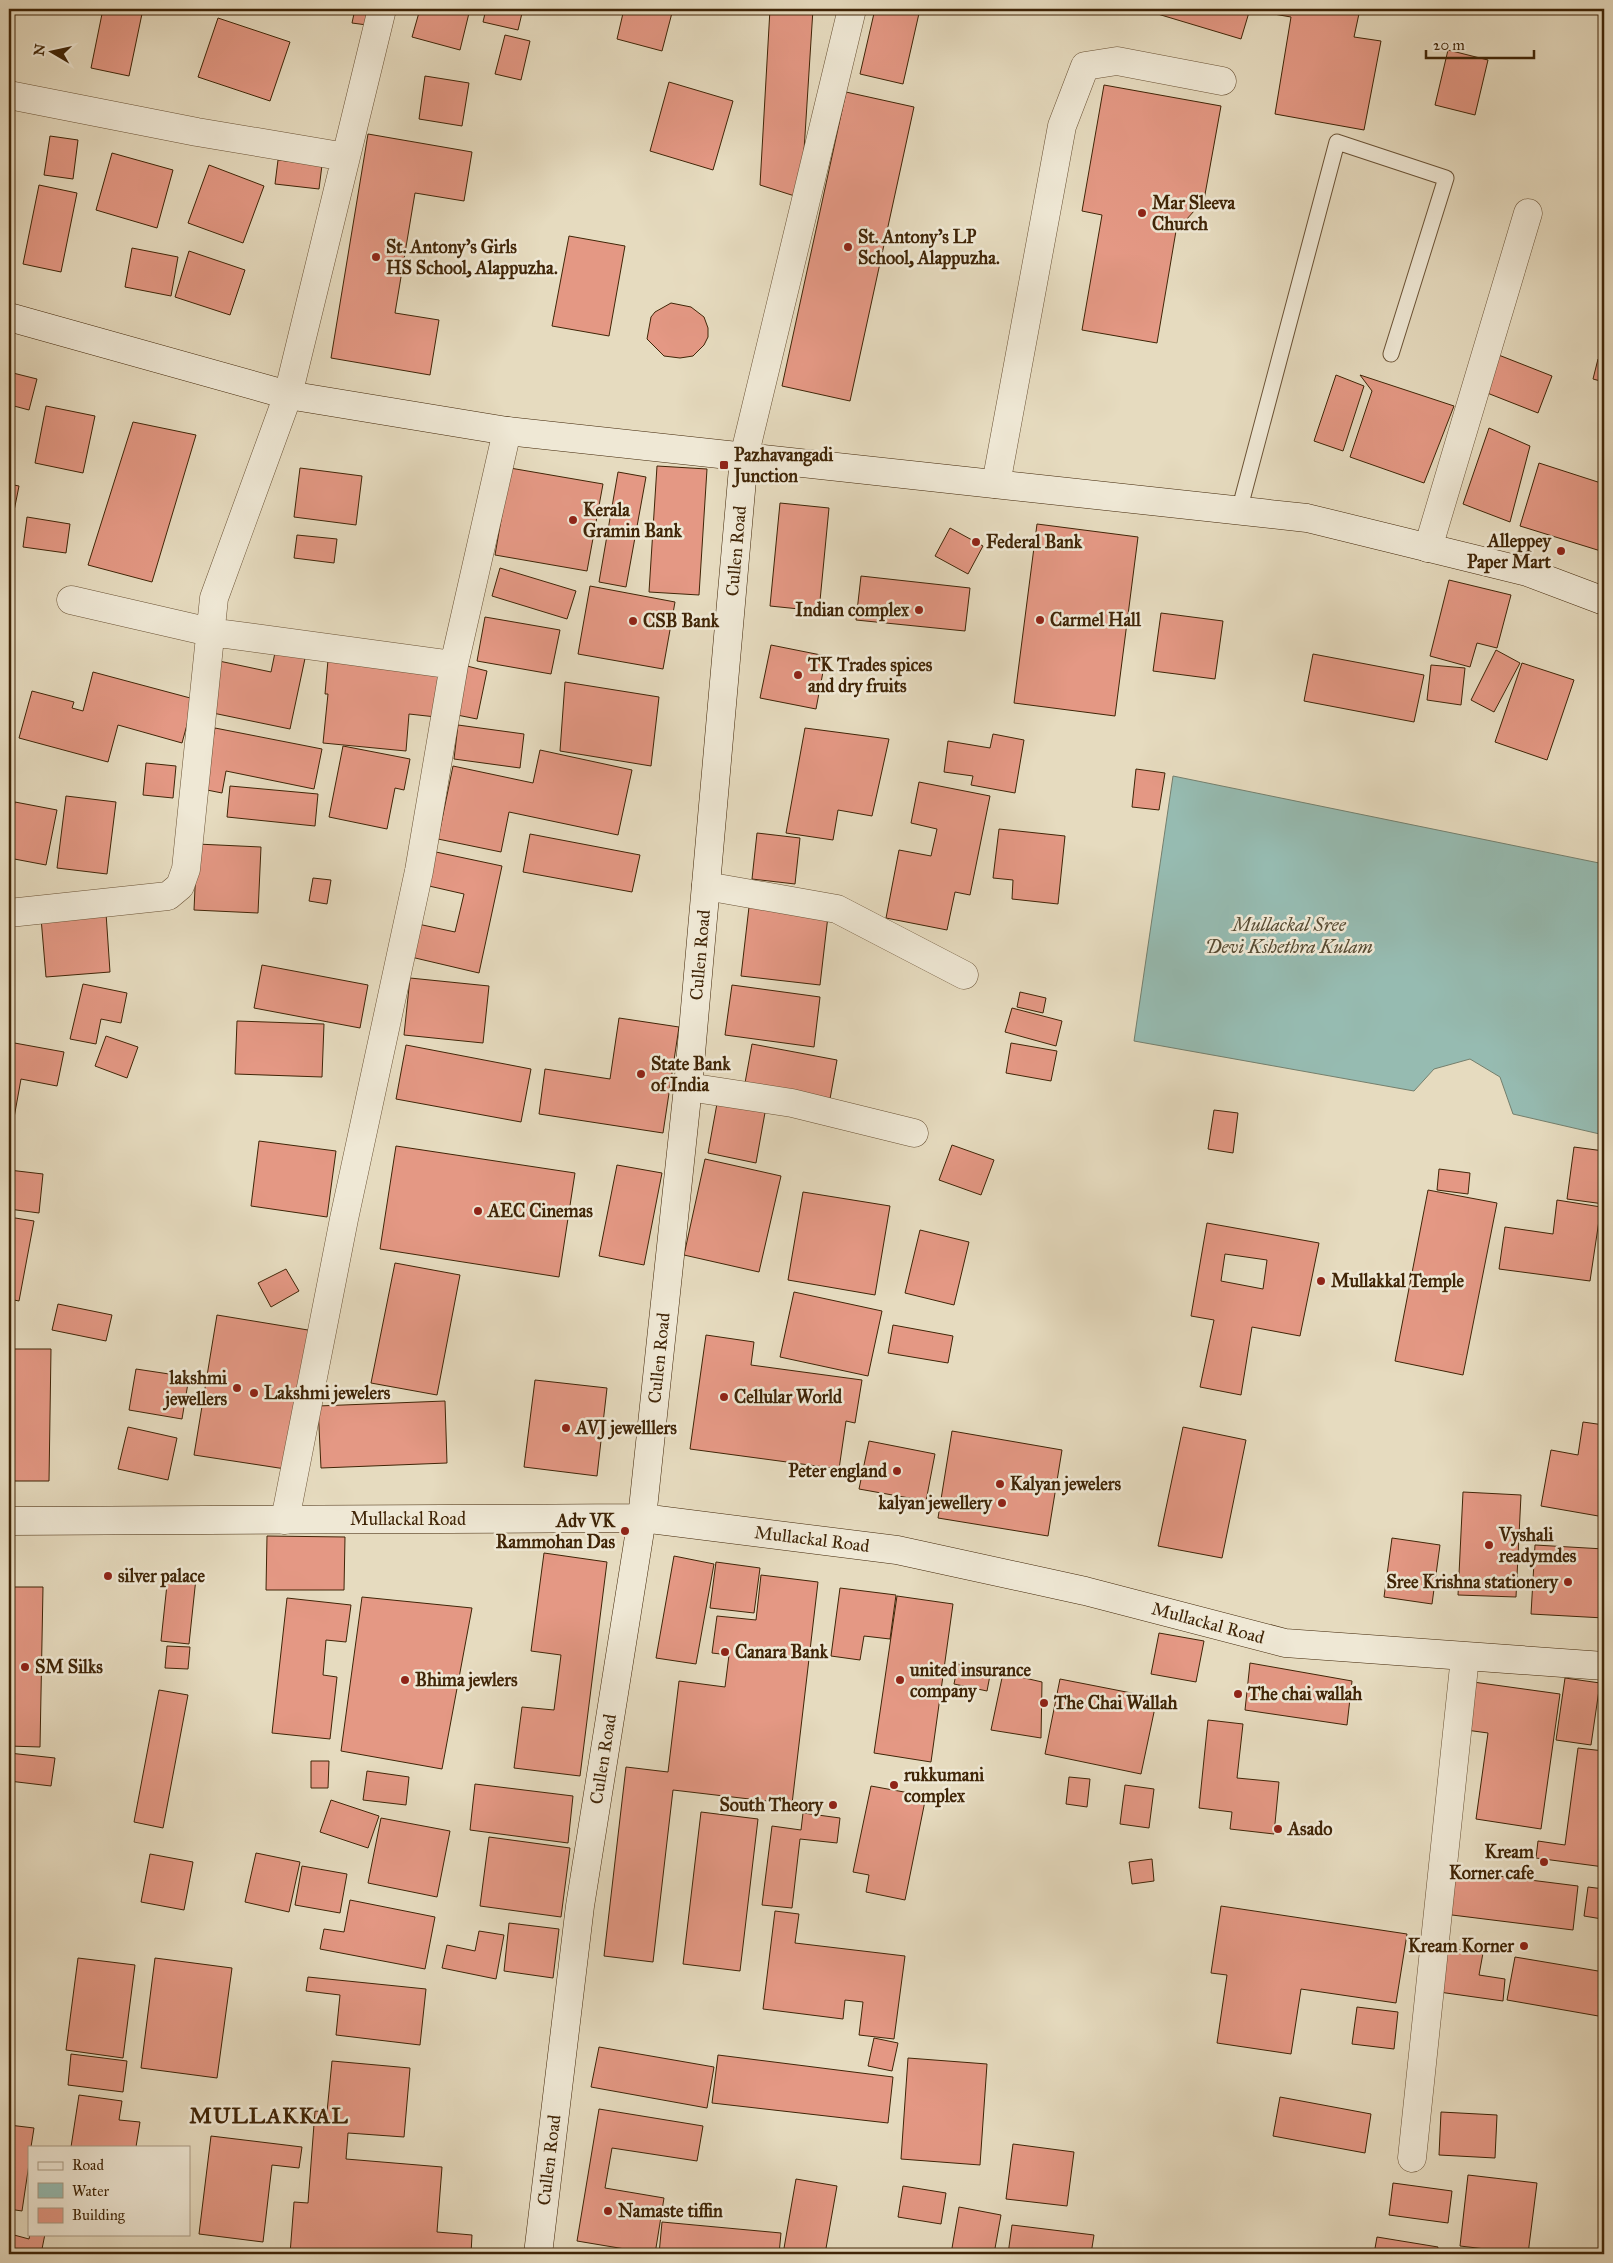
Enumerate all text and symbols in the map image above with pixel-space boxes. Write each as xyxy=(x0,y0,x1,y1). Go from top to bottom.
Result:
north arrow xyxy=(28,28,78,78)
scale bar xyxy=(1426,28,1533,60)
text: 20 m xyxy=(1433,36,1465,54)
text: N xyxy=(30,43,49,57)
place label: Mar Sleeva Church xyxy=(1152,192,1235,235)
marker: Mar Sleeva Church xyxy=(1136,207,1148,219)
place label: St. Antony's LP School, Alappuzha. xyxy=(858,226,1000,270)
place label: St. Antony's Girls HS School, Alappuzha. xyxy=(386,236,558,280)
marker: St. Antony's LP School, Alappuzha. xyxy=(842,241,854,253)
marker: St. Antony's Girls HS School, Alappuzha. xyxy=(370,251,382,263)
place label: Pazhavangadi Junction xyxy=(732,444,834,488)
marker: Pazhavangadi Junction xyxy=(718,459,730,471)
place label: Kerala Gramin Bank xyxy=(583,499,682,542)
street label: Cullen Road xyxy=(721,505,751,597)
marker: Kerala Gramin Bank xyxy=(567,514,579,526)
place label: Alleppey Paper Mart xyxy=(1467,530,1553,574)
place label: Federal Bank xyxy=(986,531,1083,553)
marker: Federal Bank xyxy=(970,536,982,548)
marker: Alleppey Paper Mart xyxy=(1555,545,1567,557)
place label: Indian complex xyxy=(795,599,910,622)
marker: Indian complex xyxy=(913,604,925,616)
place label: Carmel Hall xyxy=(1050,609,1142,631)
place label: CSB Bank xyxy=(643,610,720,632)
marker: Carmel Hall xyxy=(1034,614,1046,626)
marker: CSB Bank xyxy=(627,615,639,627)
place label: TK Trades spices and dry fruits xyxy=(807,654,933,698)
marker: TK Trades spices and dry fruits xyxy=(792,669,804,681)
street label: Cullen Road xyxy=(685,909,715,1001)
water label: Mullackal Sree Devi Kshethra Kulam xyxy=(1205,913,1373,958)
place label: State Bank of India xyxy=(651,1053,731,1096)
marker: State Bank of India xyxy=(635,1068,647,1080)
place label: AEC Cinemas xyxy=(487,1200,593,1222)
marker: AEC Cinemas xyxy=(472,1205,484,1217)
place label: Mullakkal Temple xyxy=(1331,1270,1465,1293)
marker: Mullakkal Temple xyxy=(1315,1275,1327,1287)
street label: Cullen Road xyxy=(643,1312,675,1404)
place label: lakshmi jewellers xyxy=(163,1367,228,1411)
marker: lakshmi jewellers xyxy=(231,1382,243,1394)
place label: Lakshmi jewelers xyxy=(264,1382,391,1405)
place label: Cellular World xyxy=(734,1386,843,1408)
marker: Lakshmi jewelers xyxy=(248,1387,260,1399)
marker: Cellular World xyxy=(718,1391,730,1403)
place label: AVJ jewelllers xyxy=(575,1417,677,1440)
marker: AVJ jewelllers xyxy=(560,1422,572,1434)
place label: Peter england xyxy=(788,1460,888,1483)
marker: Peter england xyxy=(891,1465,903,1477)
place label: Kalyan jewelers xyxy=(1010,1473,1122,1496)
marker: Kalyan jewelers xyxy=(994,1478,1006,1490)
place label: kalyan jewellery xyxy=(879,1492,994,1515)
marker: kalyan jewellery xyxy=(996,1497,1008,1509)
street label: Mullackal Road xyxy=(350,1508,466,1530)
place label: Adv VK Rammohan Das xyxy=(496,1510,616,1553)
street label: Mullackal Road xyxy=(753,1521,871,1557)
place label: Vyshali readymdes xyxy=(1498,1524,1577,1568)
marker: Adv VK Rammohan Das xyxy=(619,1525,631,1537)
marker: Vyshali readymdes xyxy=(1483,1539,1495,1551)
place label: silver palace xyxy=(118,1565,205,1588)
marker: silver palace xyxy=(102,1570,114,1582)
place label: Sree Krishna stationery xyxy=(1386,1571,1560,1594)
marker: Sree Krishna stationery xyxy=(1562,1576,1574,1588)
street label: Mullackal Road xyxy=(1149,1597,1267,1649)
place label: Canara Bank xyxy=(735,1641,829,1663)
marker: Canara Bank xyxy=(719,1646,731,1658)
place label: SM Silks xyxy=(35,1656,103,1678)
place label: united insurance company xyxy=(909,1659,1031,1703)
marker: SM Silks xyxy=(19,1661,31,1673)
place label: Bhima jewlers xyxy=(415,1669,518,1692)
marker: Bhima jewlers xyxy=(399,1674,411,1686)
marker: united insurance company xyxy=(894,1674,906,1686)
place label: The chai wallah xyxy=(1247,1683,1363,1705)
marker: The chai wallah xyxy=(1232,1688,1244,1700)
place label: The Chai Wallah xyxy=(1053,1692,1179,1714)
marker: The Chai Wallah xyxy=(1038,1697,1050,1709)
street label: Cullen Road xyxy=(585,1712,621,1806)
place label: rukkumani complex xyxy=(903,1764,985,1808)
marker: rukkumani complex xyxy=(888,1779,900,1791)
place label: South Theory xyxy=(719,1794,825,1817)
marker: South Theory xyxy=(827,1799,839,1811)
place label: Asado xyxy=(1287,1818,1333,1840)
marker: Asado xyxy=(1272,1823,1284,1835)
place label: Kream Korner cafe xyxy=(1449,1841,1535,1884)
marker: Kream Korner cafe xyxy=(1538,1856,1550,1868)
place label: Kream Korner xyxy=(1408,1935,1515,1957)
marker: Kream Korner xyxy=(1518,1940,1530,1952)
district label: MULLAKKAL xyxy=(189,2102,349,2129)
street label: Cullen Road xyxy=(533,2113,565,2207)
legend xyxy=(28,2146,190,2236)
text: Road xyxy=(72,2156,104,2174)
text: Water xyxy=(72,2182,109,2200)
place label: Namaste tiffin xyxy=(618,2200,723,2222)
marker: Namaste tiffin xyxy=(602,2205,614,2217)
text: Building xyxy=(72,2206,126,2224)

